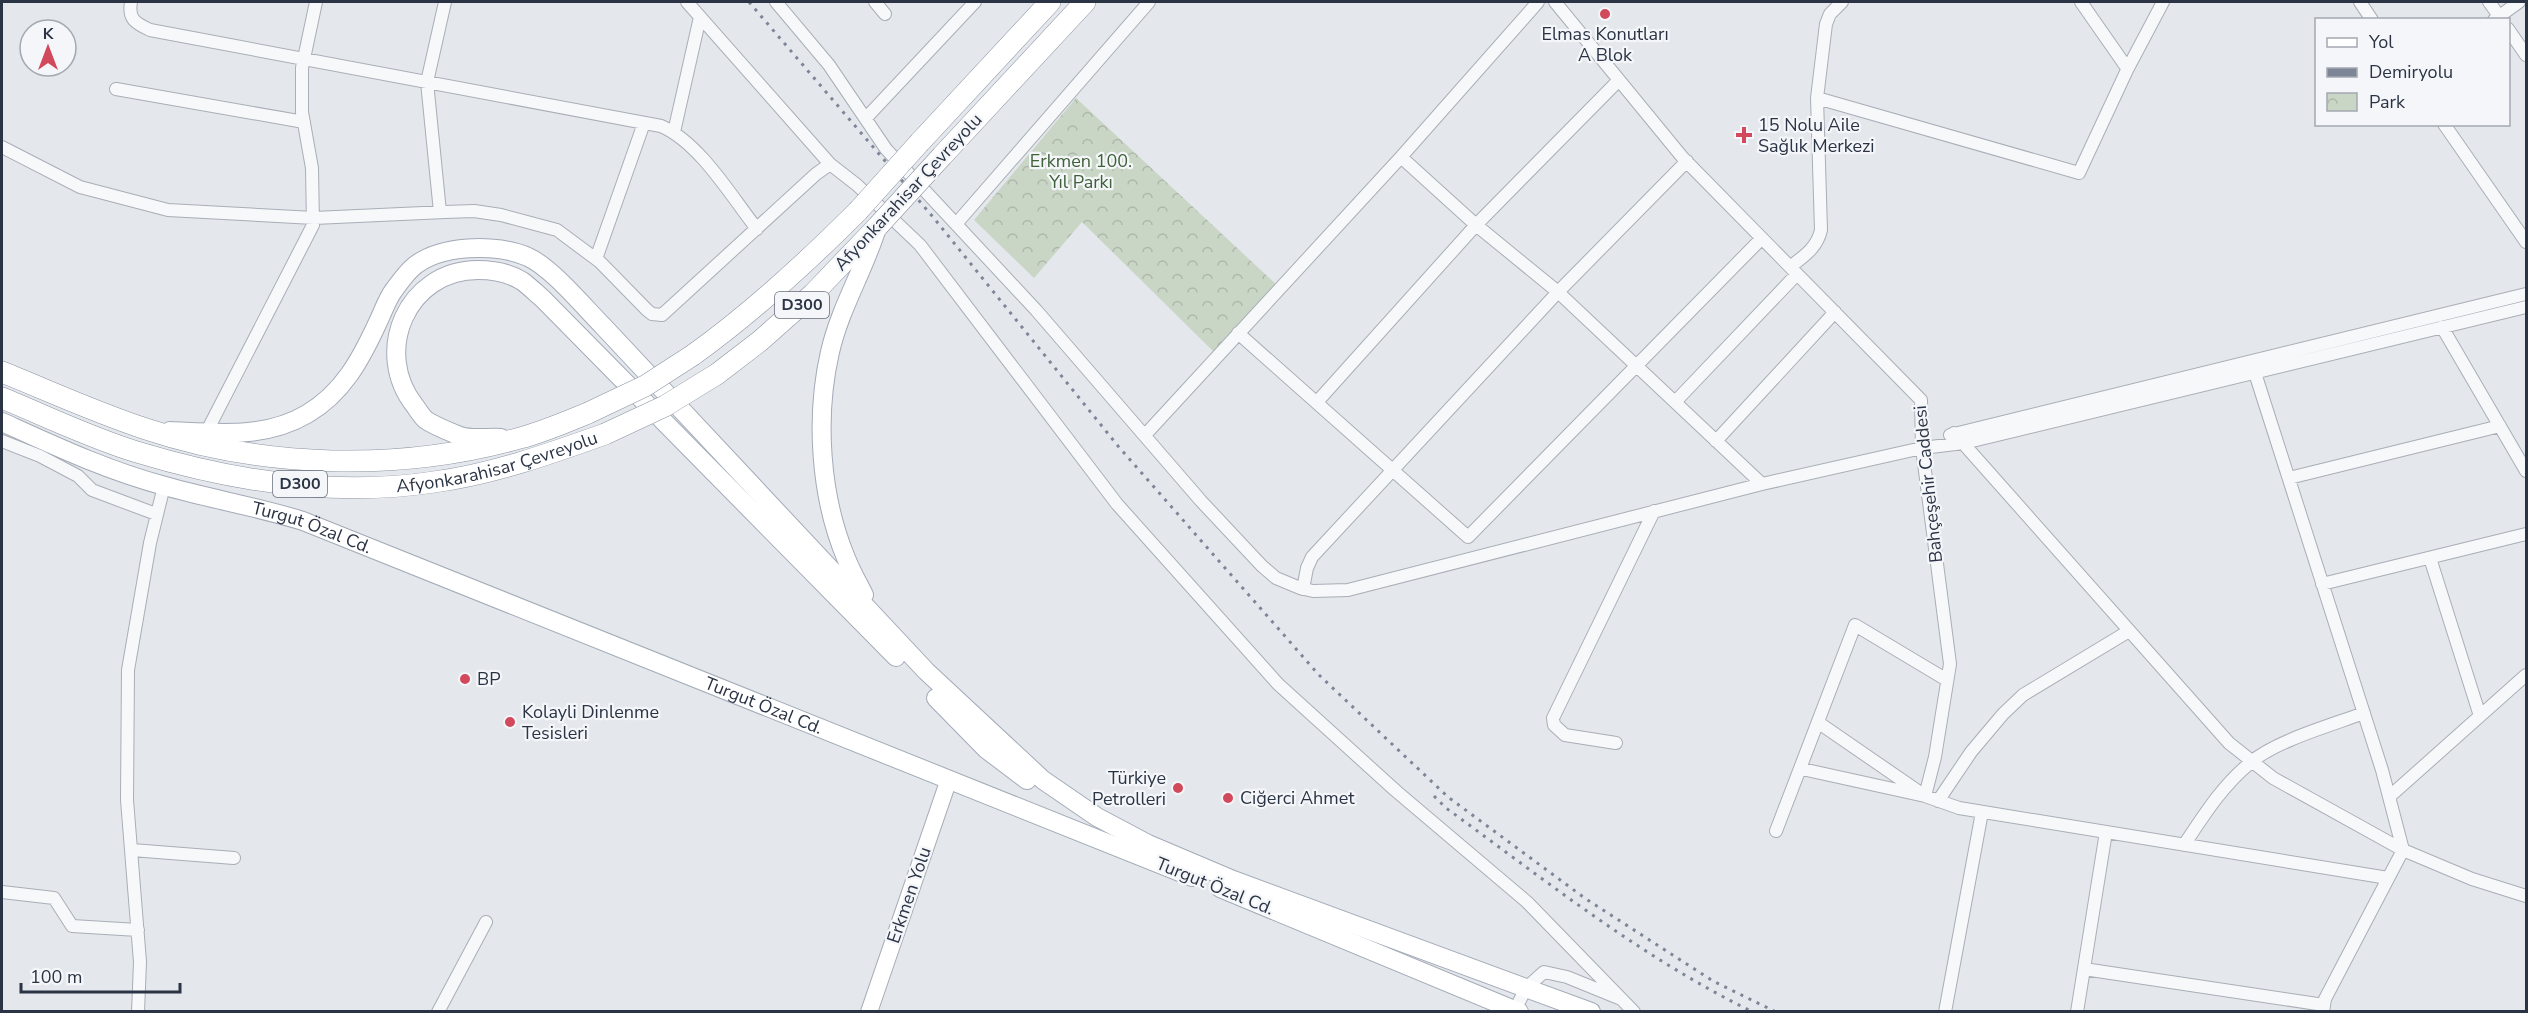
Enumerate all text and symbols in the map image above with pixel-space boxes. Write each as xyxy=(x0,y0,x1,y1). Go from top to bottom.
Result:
marker: Elmas Konutları A Blok xyxy=(1598,7,1612,21)
north arrow xyxy=(18,18,78,78)
legend xyxy=(2315,18,2510,126)
place label: Elmas Konutları A Blok xyxy=(1541,22,1669,67)
text: K xyxy=(43,23,55,45)
text: Yol xyxy=(2368,30,2394,54)
text: Demiryolu xyxy=(2369,60,2453,84)
text: Park xyxy=(2369,90,2406,114)
street label: Afyonkarahisar Çevreyolu xyxy=(829,108,987,276)
place label: 15 Nolu Aile Sağlık Merkezi xyxy=(1758,113,1875,158)
marker: 15 Nolu Aile Sağlık Merkezi xyxy=(1735,126,1753,144)
park label: Erkmen 100. Yıl Parkı xyxy=(1030,149,1132,194)
road number: D300 xyxy=(775,292,829,318)
street label: Bahçeşehir Caddesi xyxy=(1908,404,1948,564)
street label: Afyonkarahisar Çevreyolu xyxy=(395,426,601,498)
road number: D300 xyxy=(273,471,327,497)
street label: Turgut Özal Cd. xyxy=(250,496,375,559)
place label: BP xyxy=(477,667,501,691)
street label: Turgut Özal Cd. xyxy=(701,671,826,740)
marker: BP xyxy=(458,672,472,686)
place label: Kolayli Dinlenme Tesisleri xyxy=(522,700,659,745)
marker: Kolayli Dinlenme Tesisleri xyxy=(503,715,517,729)
place label: Türkiye Petrolleri xyxy=(1092,766,1166,811)
marker: Türkiye Petrolleri xyxy=(1171,781,1185,795)
place label: Ciğerci Ahmet xyxy=(1240,786,1355,810)
marker: Ciğerci Ahmet xyxy=(1221,791,1235,805)
street label: Erkmen Yolu xyxy=(881,844,937,946)
street label: Turgut Özal Cd. xyxy=(1152,851,1278,921)
scale bar xyxy=(21,956,180,994)
text: 100 m xyxy=(30,965,82,989)

